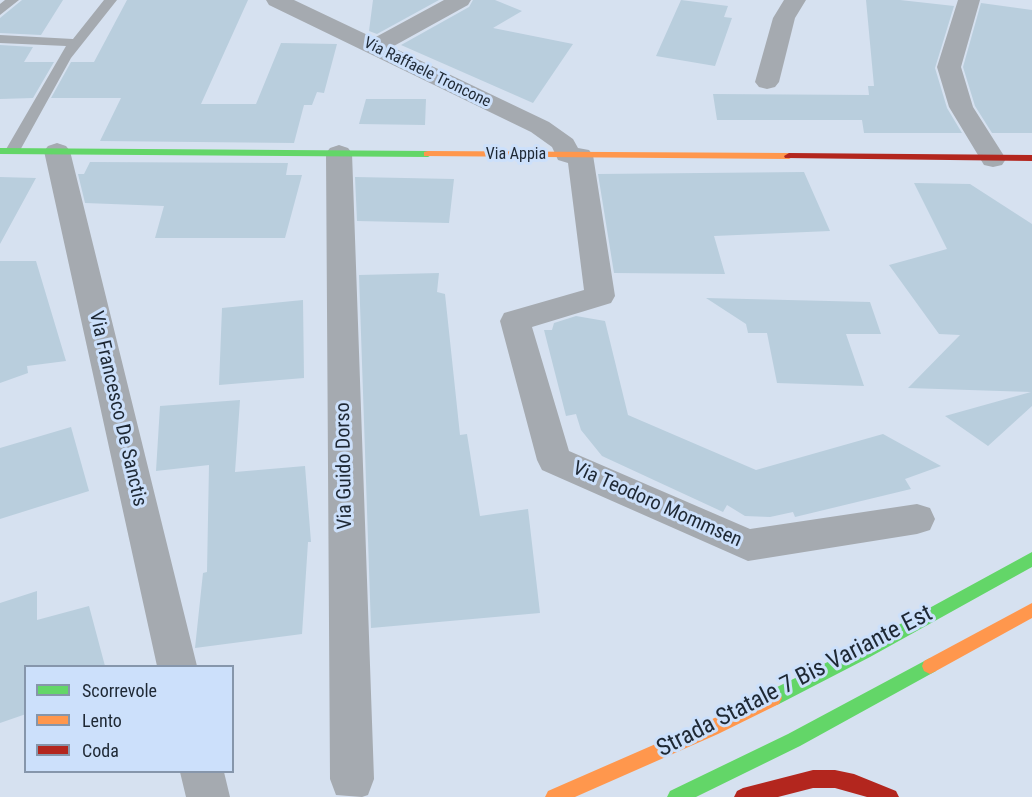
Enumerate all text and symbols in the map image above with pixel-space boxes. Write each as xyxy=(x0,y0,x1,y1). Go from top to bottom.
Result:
street label: Via Raffaele Troncone xyxy=(360,34,494,112)
street label: Via Appia xyxy=(486,145,546,165)
street label: Via Francesco De Sanctis xyxy=(83,309,151,509)
street label: Via Guido Dorso xyxy=(332,402,358,530)
street label: Via Teodoro Mommsen xyxy=(569,457,745,553)
street label: Strada Statale 7 Bis Variante Est xyxy=(652,600,938,764)
legend xyxy=(24,665,234,773)
text: Scorrevole xyxy=(82,680,157,701)
text: Lento xyxy=(82,710,122,731)
text: Coda xyxy=(82,740,119,761)

